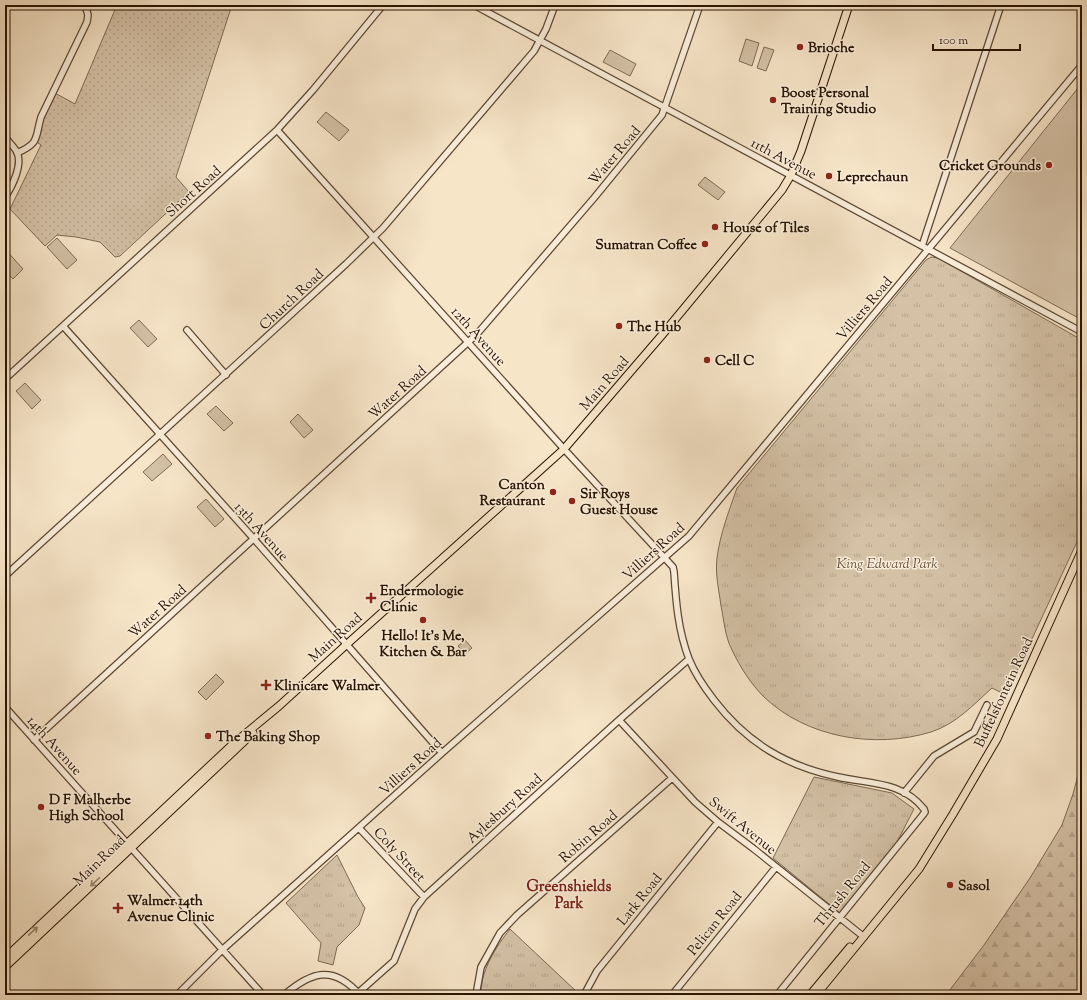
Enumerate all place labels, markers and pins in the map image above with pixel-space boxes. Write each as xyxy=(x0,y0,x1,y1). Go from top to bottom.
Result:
place label: Brioche xyxy=(808,39,855,59)
marker: Brioche xyxy=(795,42,805,52)
place label: Boost Personal Training Studio xyxy=(781,84,876,120)
marker: Boost Personal Training Studio xyxy=(768,95,778,105)
place label: Cricket Grounds xyxy=(939,157,1041,177)
marker: Cricket Grounds xyxy=(1044,160,1054,170)
place label: Leprechaun xyxy=(837,168,909,188)
marker: Leprechaun xyxy=(824,171,834,181)
place label: House of Tiles xyxy=(723,219,810,239)
marker: House of Tiles xyxy=(710,222,720,232)
place label: Sumatran Coffee xyxy=(595,236,697,256)
marker: Sumatran Coffee xyxy=(700,239,710,249)
place label: The Hub xyxy=(627,318,681,338)
marker: The Hub xyxy=(614,321,624,331)
place label: Cell C xyxy=(715,352,754,372)
marker: Cell C xyxy=(702,355,712,365)
place label: Canton Restaurant xyxy=(480,476,546,512)
place label: Sir Roys Guest House xyxy=(580,485,659,521)
marker: Canton Restaurant xyxy=(548,487,558,497)
marker: Sir Roys Guest House xyxy=(567,496,577,506)
place label: Endermologie Clinic xyxy=(380,582,464,618)
marker: Endermologie Clinic xyxy=(365,592,377,604)
marker: Hello! It's Me, Kitchen & Bar xyxy=(418,615,428,625)
place label: Hello! It's Me, Kitchen & Bar xyxy=(379,627,468,663)
place label: Klinicare Walmer xyxy=(274,677,381,697)
marker: Klinicare Walmer xyxy=(261,680,271,690)
place label: The Baking Shop xyxy=(216,728,320,748)
marker: The Baking Shop xyxy=(203,731,213,741)
place label: D F Malherbe High School xyxy=(49,791,131,827)
marker: D F Malherbe High School xyxy=(36,802,46,812)
place label: Sasol xyxy=(958,877,990,897)
marker: Sasol xyxy=(945,880,955,890)
place label: Walmer 14th Avenue Clinic xyxy=(127,892,215,928)
marker: Walmer 14th Avenue Clinic xyxy=(112,902,124,914)

